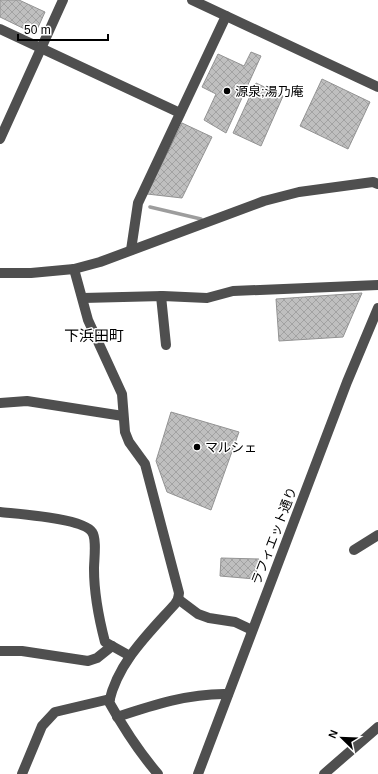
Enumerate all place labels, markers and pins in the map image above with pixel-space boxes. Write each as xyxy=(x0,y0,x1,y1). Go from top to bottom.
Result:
place label: 源泉;湯乃庵 xyxy=(235,84,304,99)
marker: 源泉;湯乃庵 xyxy=(222,86,232,96)
place label: マルシェ xyxy=(205,440,257,455)
marker: マルシェ xyxy=(192,442,202,452)

